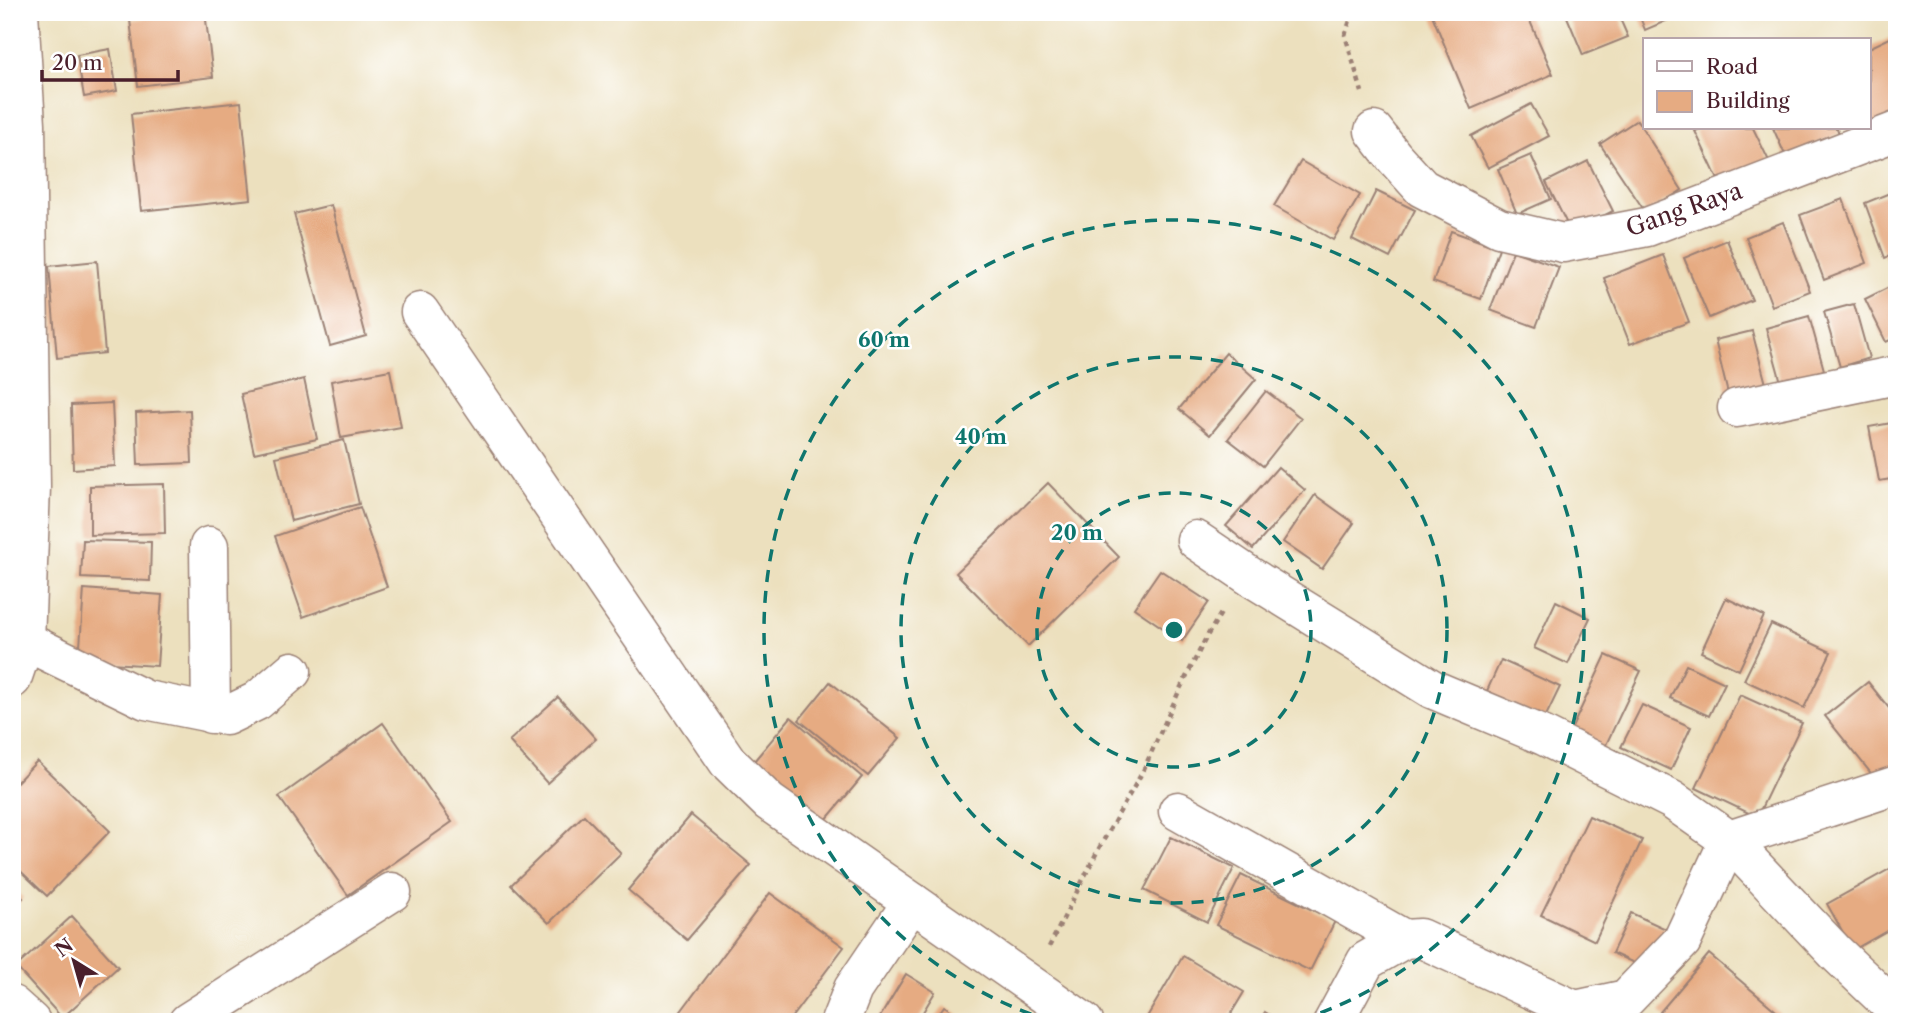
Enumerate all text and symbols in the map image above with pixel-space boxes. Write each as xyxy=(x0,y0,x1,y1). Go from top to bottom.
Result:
scale bar xyxy=(42,38,178,82)
legend xyxy=(1643,38,1870,130)
text: 20 m xyxy=(52,50,103,75)
text: Road xyxy=(1706,54,1758,79)
text: Building xyxy=(1706,88,1791,113)
street label: Gang Raya xyxy=(1622,175,1746,242)
text: 60 m xyxy=(858,327,910,352)
text: 40 m xyxy=(955,424,1007,449)
text: 20 m xyxy=(1051,520,1103,545)
centre of rings xyxy=(1162,618,1186,642)
north arrow xyxy=(38,926,108,996)
text: N xyxy=(51,934,78,962)

